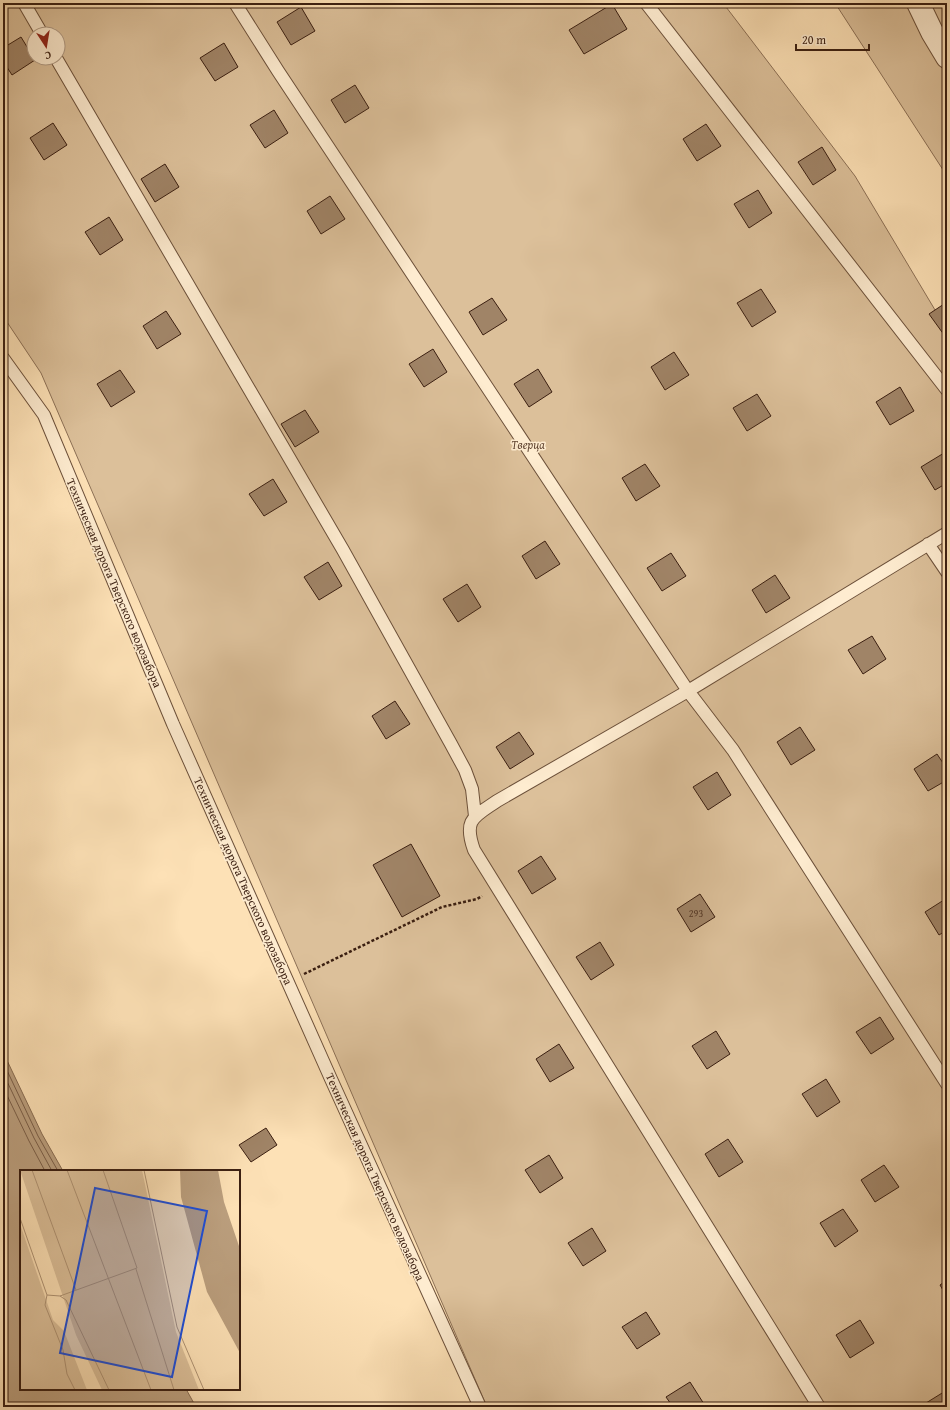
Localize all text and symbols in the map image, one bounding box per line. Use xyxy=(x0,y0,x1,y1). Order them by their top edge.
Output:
north arrow xyxy=(26,26,66,66)
scale bar xyxy=(796,26,869,52)
text: 20 m xyxy=(802,31,826,48)
text: С xyxy=(43,47,53,64)
park label: Тверца xyxy=(511,436,545,453)
street label: Техническая дорога Тверского водозабора xyxy=(63,476,166,690)
street label: Техническая дорога Тверского водозабора xyxy=(190,774,297,988)
house number: 293 xyxy=(689,906,703,921)
street label: Техническая дорога Тверского водозабора xyxy=(322,1070,429,1284)
inset map xyxy=(20,1170,240,1390)

